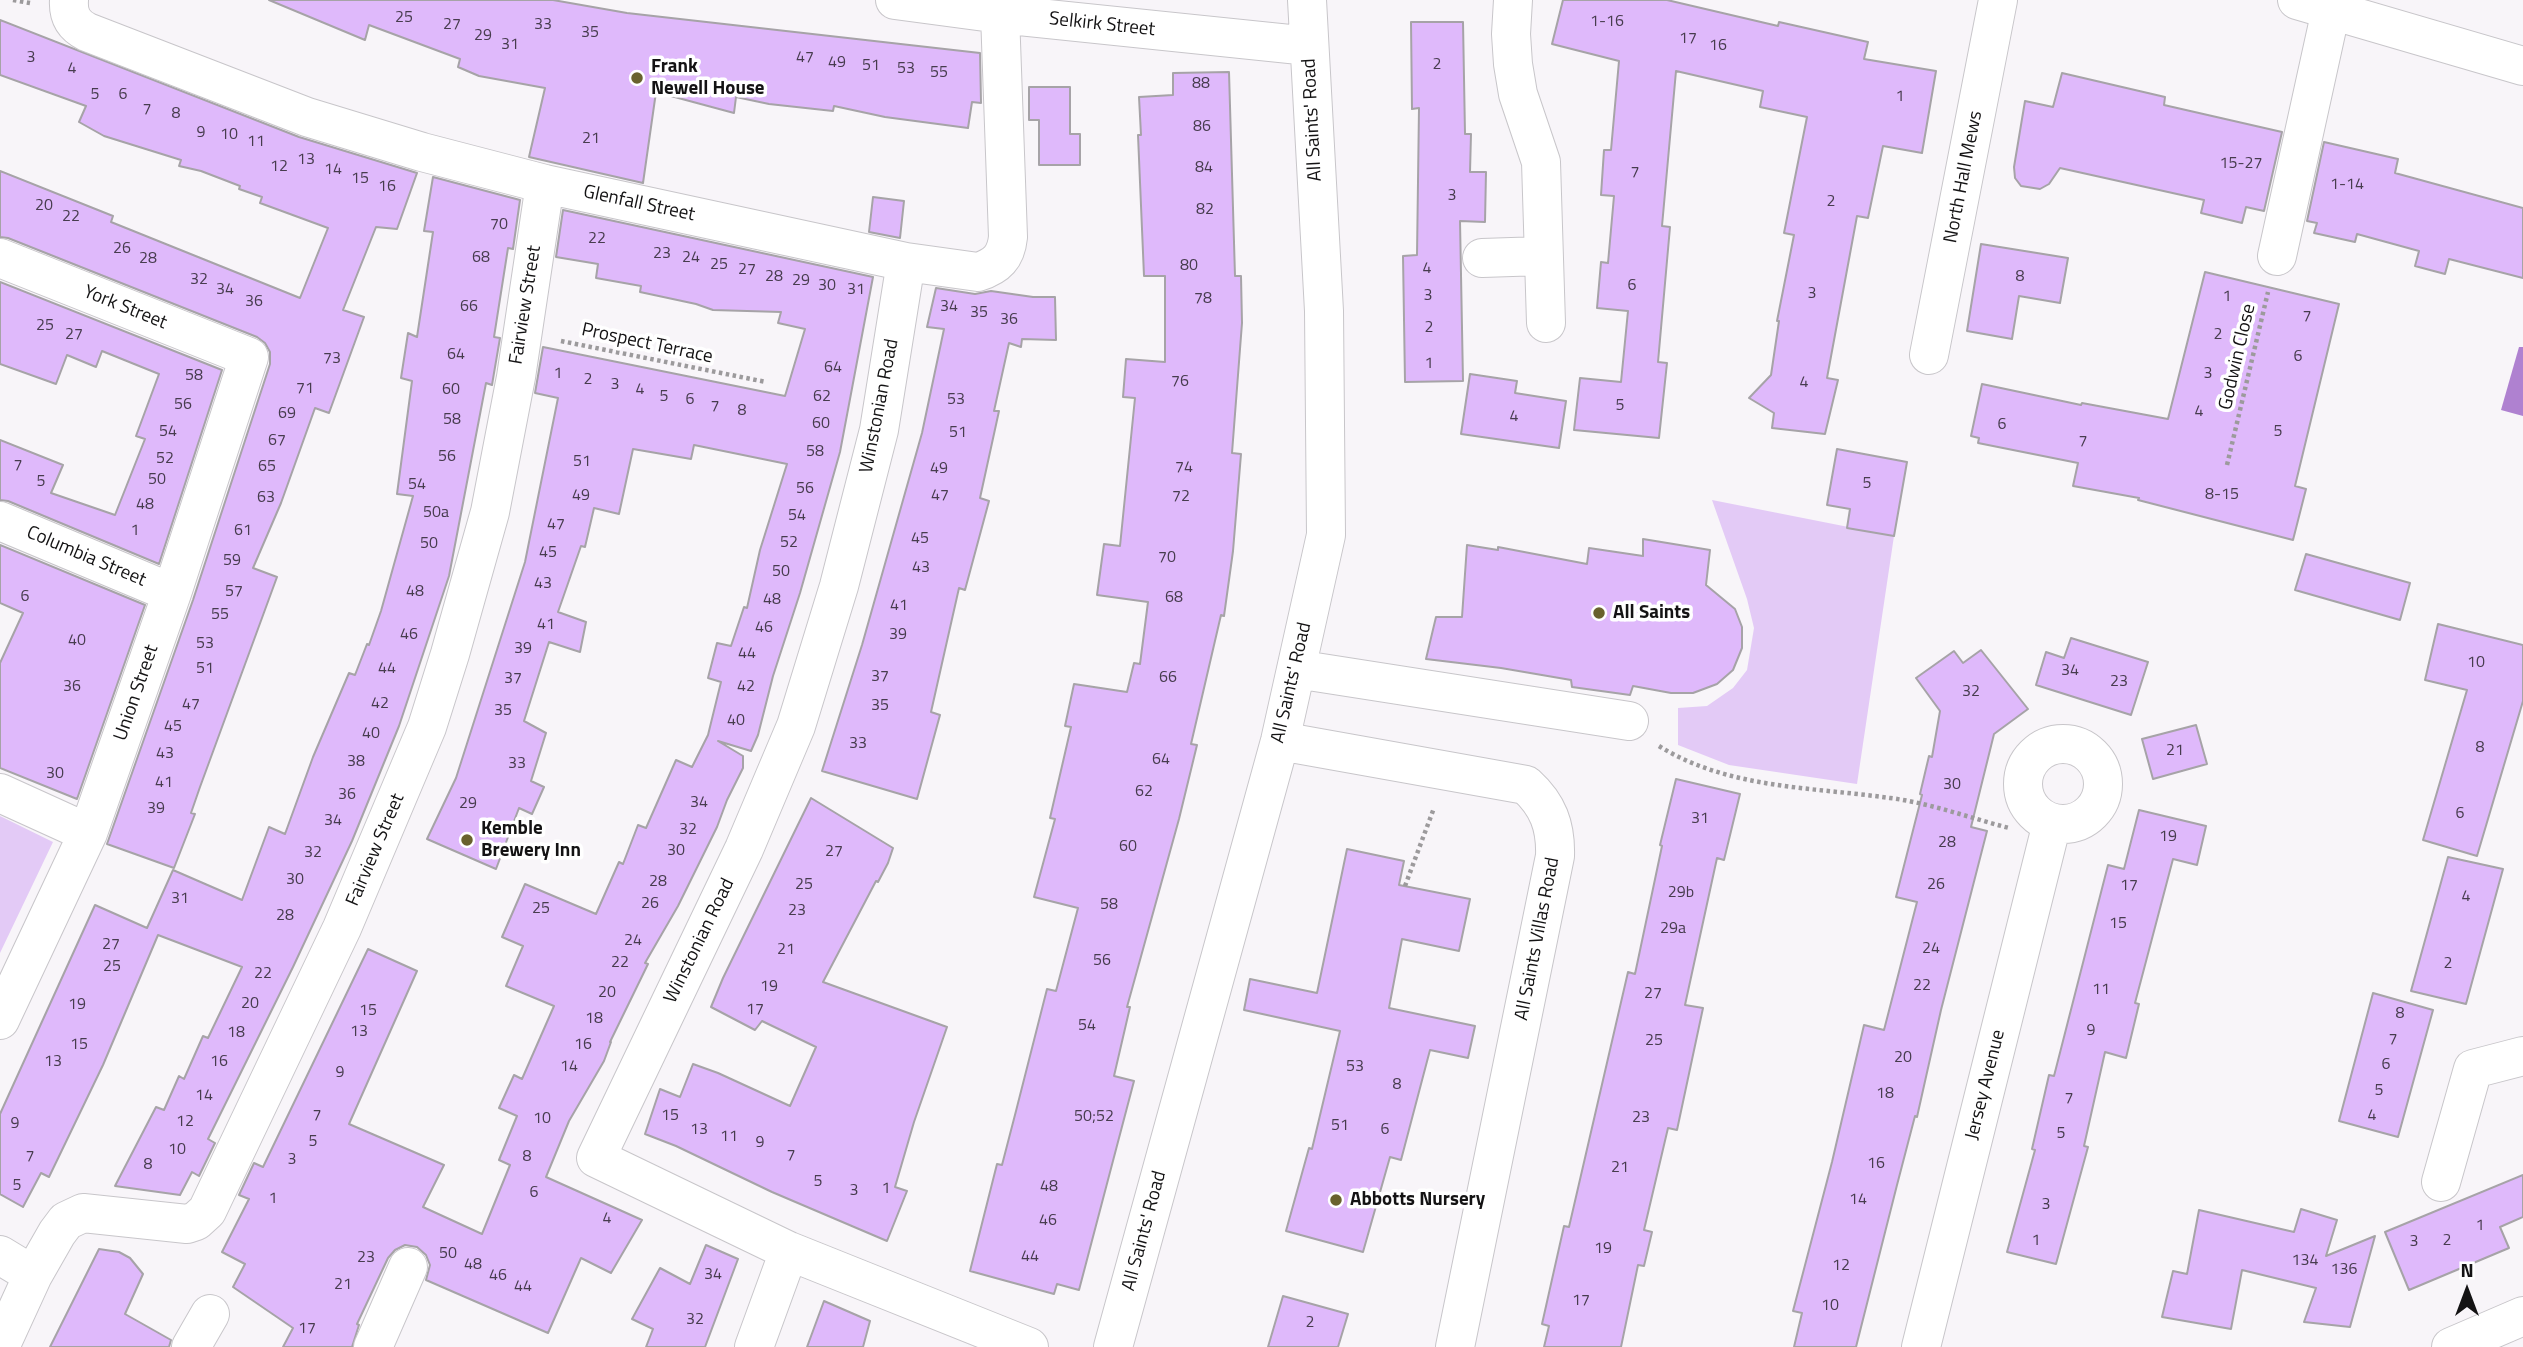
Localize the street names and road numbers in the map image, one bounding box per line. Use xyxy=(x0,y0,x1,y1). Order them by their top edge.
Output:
street label: Selkirk Street xyxy=(1048,8,1156,42)
street label: All Saints' Road xyxy=(1298,58,1328,182)
street label: North Hall Mews xyxy=(1940,109,1988,245)
street label: Glenfall Street xyxy=(581,181,697,227)
street label: Fairview Street xyxy=(505,244,547,366)
street label: York Street xyxy=(80,281,170,335)
street label: Godwin Close xyxy=(2215,302,2261,412)
street label: Prospect Terrace xyxy=(579,319,715,369)
street label: Winstonian Road xyxy=(856,337,904,475)
street label: Columbia Street xyxy=(23,522,149,592)
street label: All Saints' Road xyxy=(1267,620,1317,746)
street label: Union Street xyxy=(110,642,164,744)
street label: Fairview Street xyxy=(342,790,410,910)
street label: All Saints Villas Road xyxy=(1511,855,1565,1023)
street label: Winstonian Road xyxy=(660,875,740,1007)
street label: Jersey Avenue xyxy=(1961,1028,2011,1142)
street label: All Saints' Road xyxy=(1118,1169,1172,1293)

